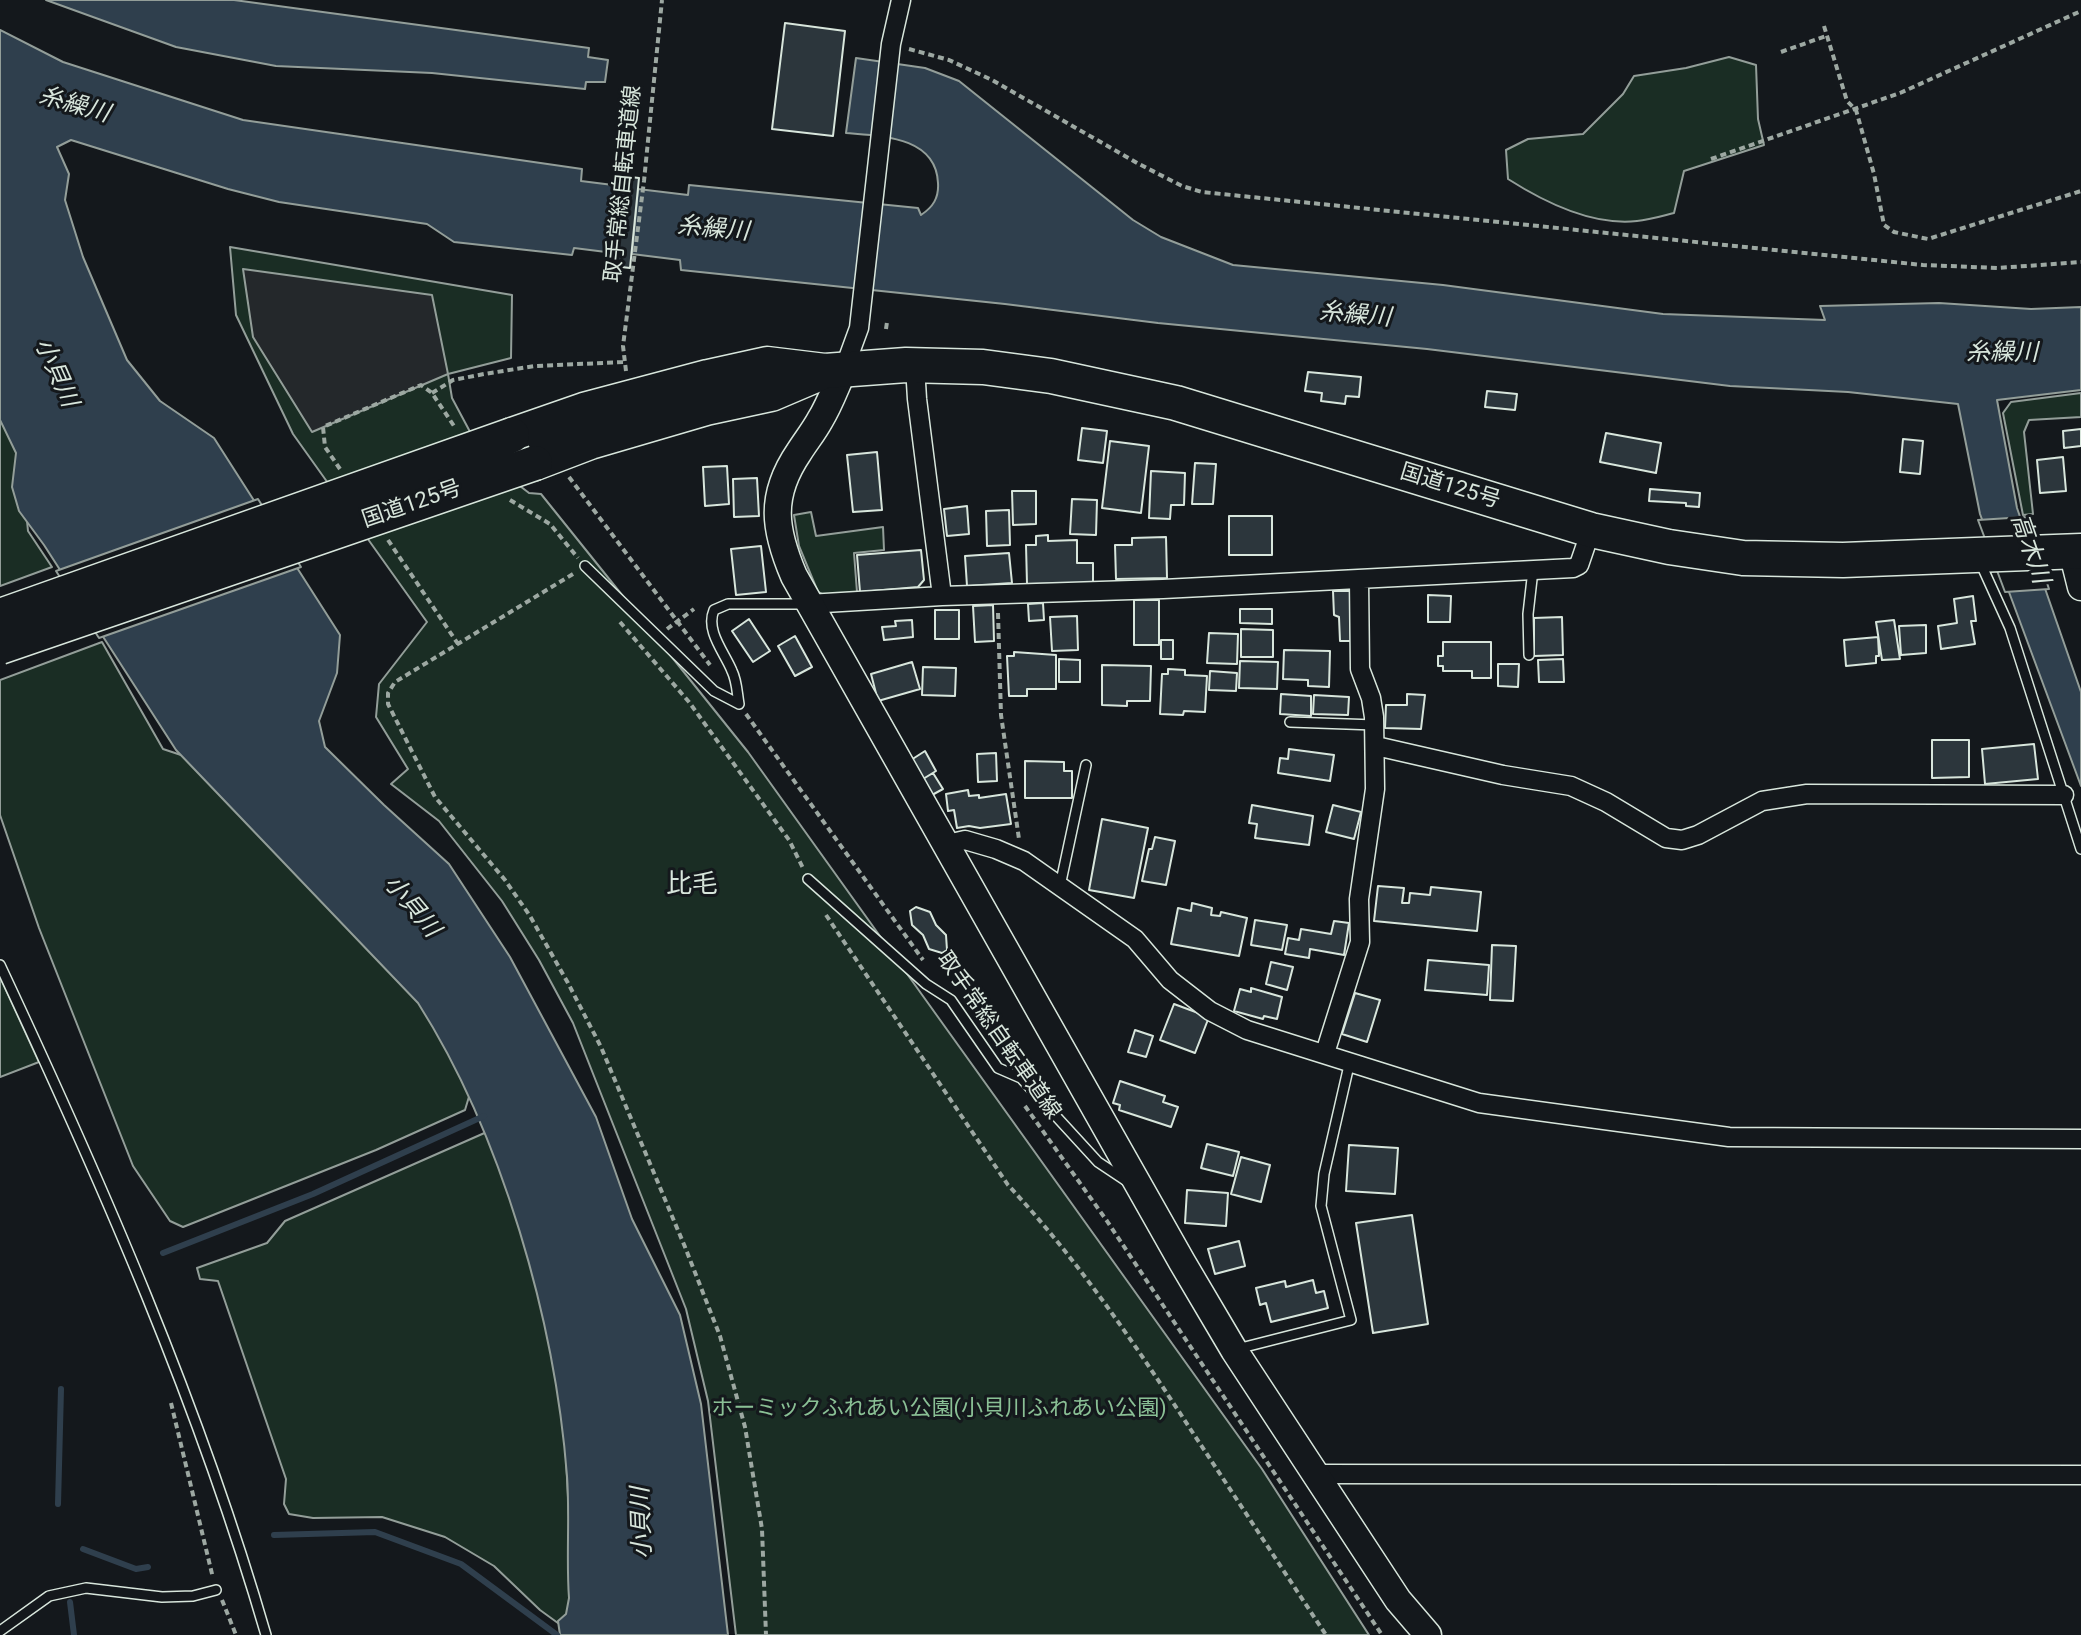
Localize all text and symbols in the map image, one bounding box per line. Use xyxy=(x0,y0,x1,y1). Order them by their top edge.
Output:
water label: 糸繰川 xyxy=(35,82,113,130)
street label: 取手常総自転車道線 xyxy=(601,84,647,284)
water label: 糸繰川 xyxy=(676,213,750,247)
water label: 糸繰川 xyxy=(1318,299,1392,333)
water label: 小貝川 xyxy=(27,334,83,412)
water label: 糸繰川 xyxy=(1966,340,2038,368)
street label: 国道125号 xyxy=(1397,459,1503,515)
street label: 国道125号 xyxy=(359,476,465,534)
water label: 高木川 xyxy=(2004,510,2054,588)
district label: 比毛 xyxy=(666,869,718,901)
water label: 小貝川 xyxy=(377,870,445,944)
street label: 取手常総自転車道線 xyxy=(930,947,1066,1125)
park label: ホーミックふれあい公園(小貝川ふれあい公園) xyxy=(711,1396,1167,1422)
water label: 小貝川 xyxy=(627,1487,659,1559)

